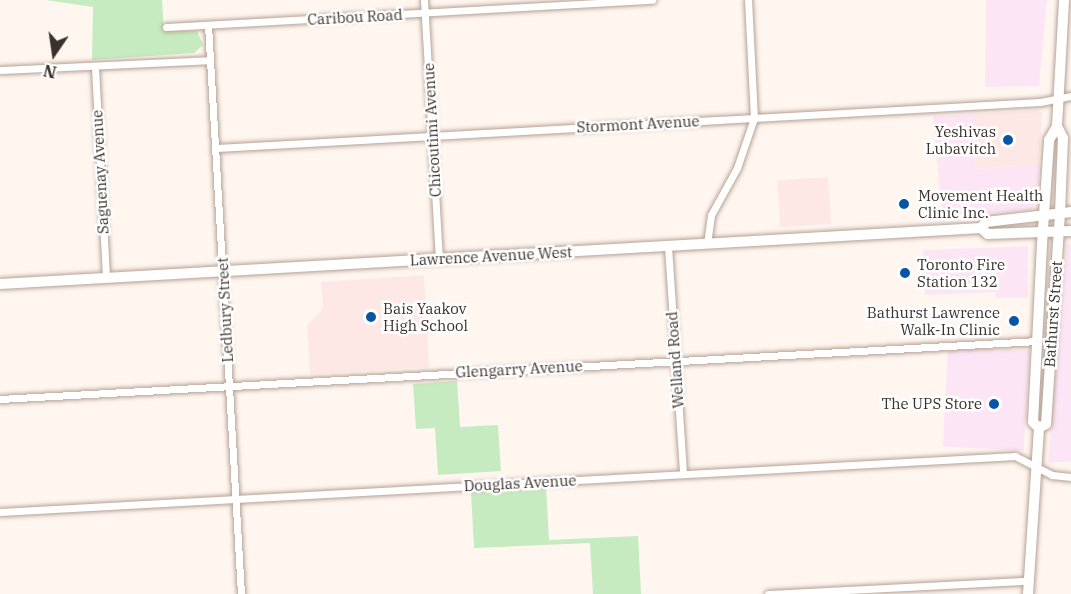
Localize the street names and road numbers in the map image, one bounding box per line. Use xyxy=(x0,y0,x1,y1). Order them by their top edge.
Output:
street label: Caribou Road xyxy=(307,6,403,28)
street label: Chicoutimi Avenue xyxy=(419,62,445,198)
street label: Saguenay Avenue xyxy=(88,109,112,235)
street label: Stormont Avenue xyxy=(576,112,700,136)
street label: Lawrence Avenue West xyxy=(409,243,573,269)
street label: Ledbury Street xyxy=(213,257,237,363)
street label: Bathurst Street xyxy=(1040,260,1066,368)
street label: Welland Road xyxy=(663,311,687,409)
street label: Glengarry Avenue xyxy=(455,357,583,381)
street label: Douglas Avenue xyxy=(463,471,577,495)

